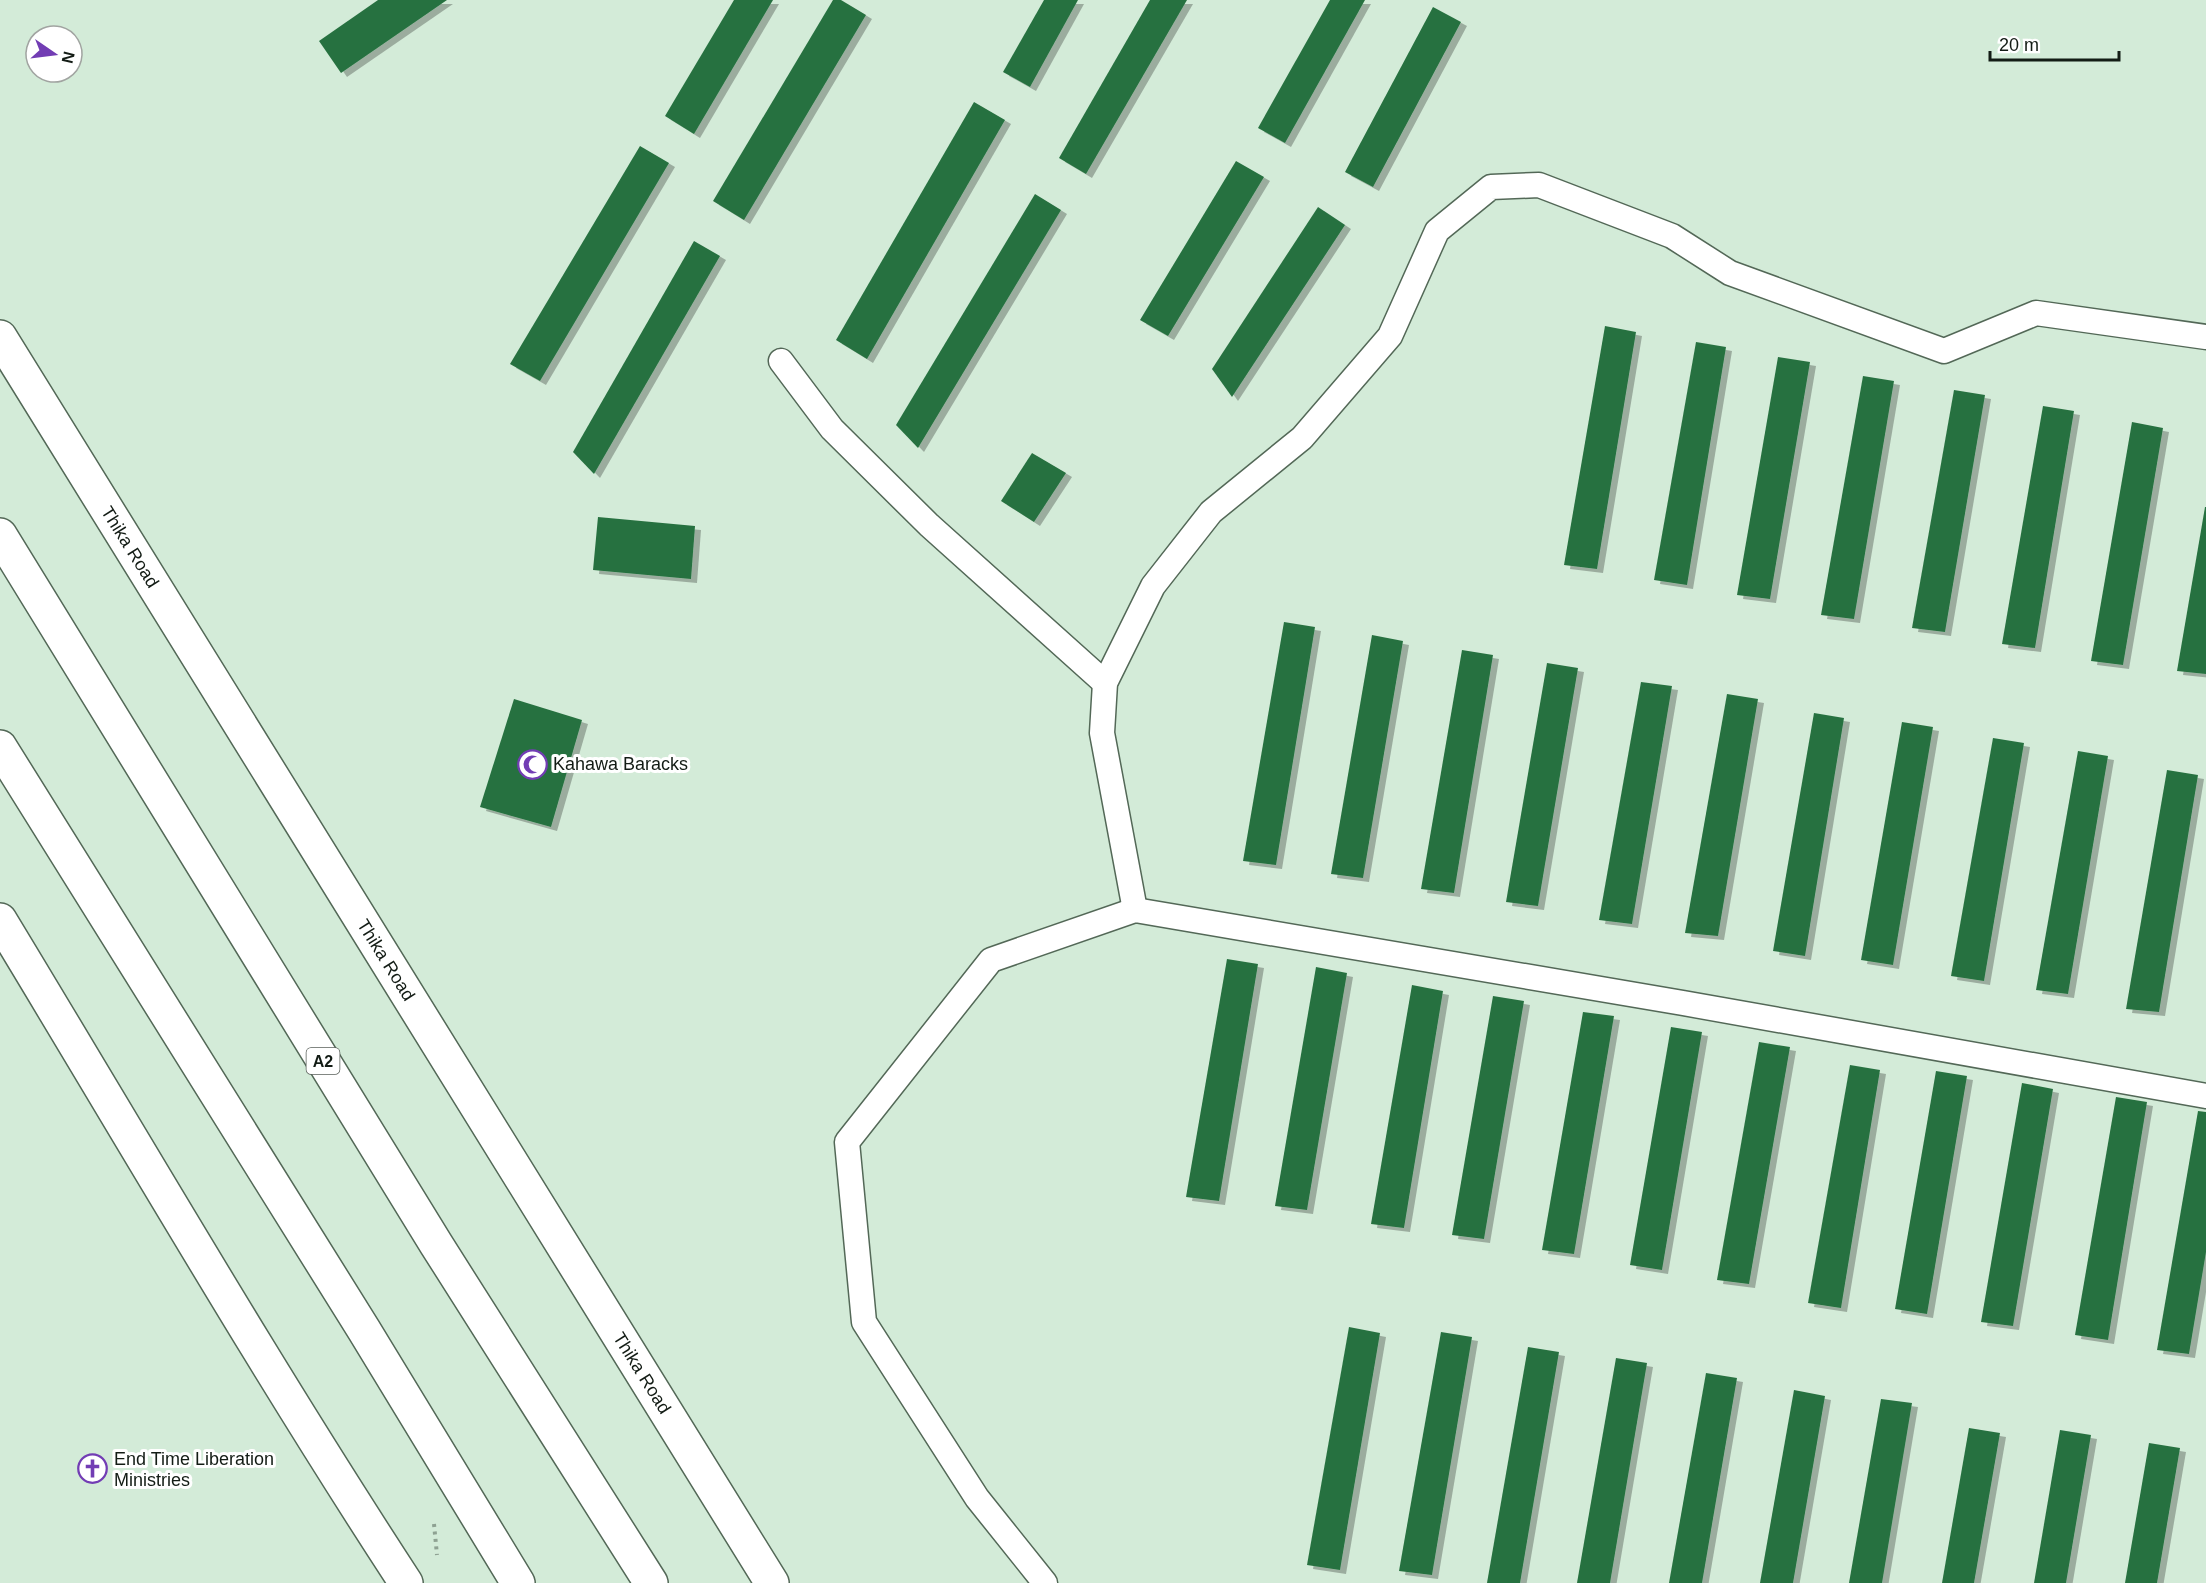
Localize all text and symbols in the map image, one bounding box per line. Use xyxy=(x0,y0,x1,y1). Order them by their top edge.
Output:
north arrow xyxy=(24,24,84,84)
scale bar xyxy=(1990,24,2119,62)
text: 20 m xyxy=(1999,35,2039,55)
text: N xyxy=(58,50,78,65)
street label: Thika Road xyxy=(97,503,163,591)
mosque icon: Kahawa Baracks xyxy=(516,748,548,780)
place label: Kahawa Baracks xyxy=(553,754,688,774)
street label: Thika Road xyxy=(353,916,419,1004)
road number: A2 xyxy=(306,1048,340,1074)
street label: Thika Road xyxy=(609,1329,675,1417)
place label: End Time Liberation Ministries xyxy=(114,1449,274,1490)
church icon: End Time Liberation Ministries xyxy=(77,1453,109,1485)

